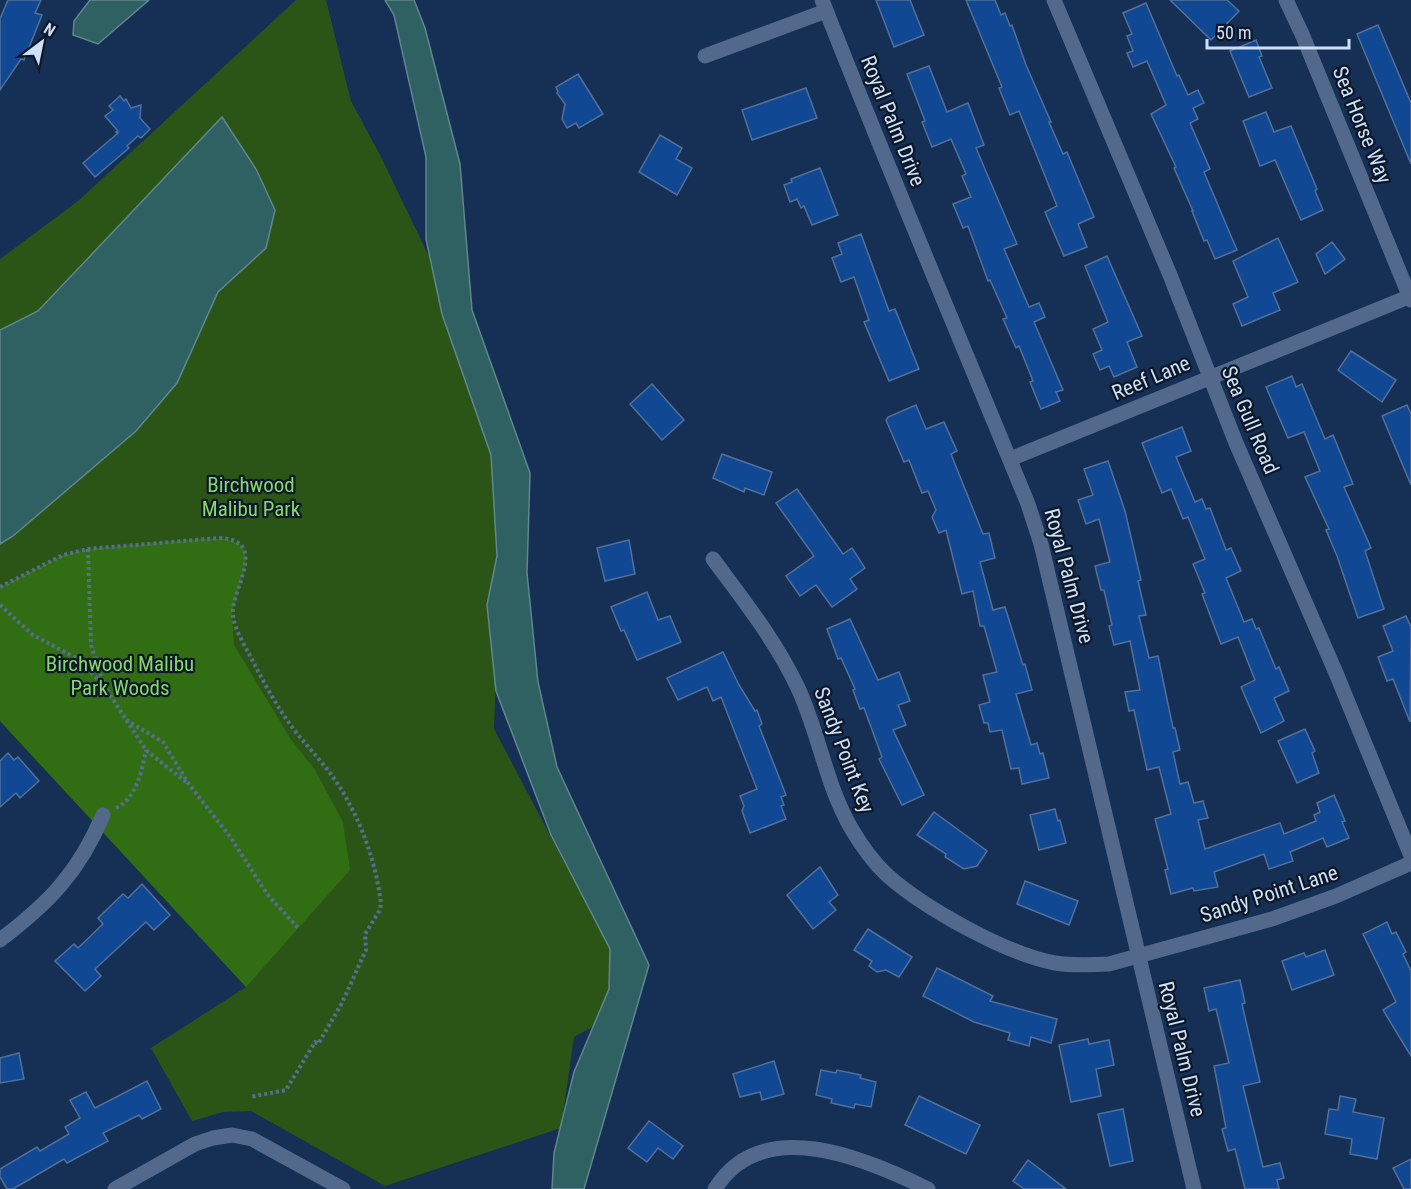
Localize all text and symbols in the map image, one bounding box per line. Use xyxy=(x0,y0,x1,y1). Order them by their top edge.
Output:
north arrow xyxy=(12,12,72,72)
scale bar xyxy=(1207,12,1350,50)
text: N xyxy=(40,19,59,40)
text: 50 m xyxy=(1216,22,1251,43)
street label: Royal Palm Drive xyxy=(856,52,930,190)
street label: Sea Horse Way xyxy=(1328,63,1396,187)
street label: Reef Lane xyxy=(1108,351,1194,405)
street label: Sea Gull Road xyxy=(1217,362,1283,478)
park label: Birchwood Malibu Park xyxy=(202,473,301,521)
street label: Royal Palm Drive xyxy=(1039,506,1099,646)
park label: Birchwood Malibu Park Woods xyxy=(46,652,194,700)
street label: Sandy Point Key xyxy=(809,684,879,817)
street label: Sandy Point Lane xyxy=(1197,860,1341,928)
street label: Royal Palm Drive xyxy=(1154,979,1210,1119)

